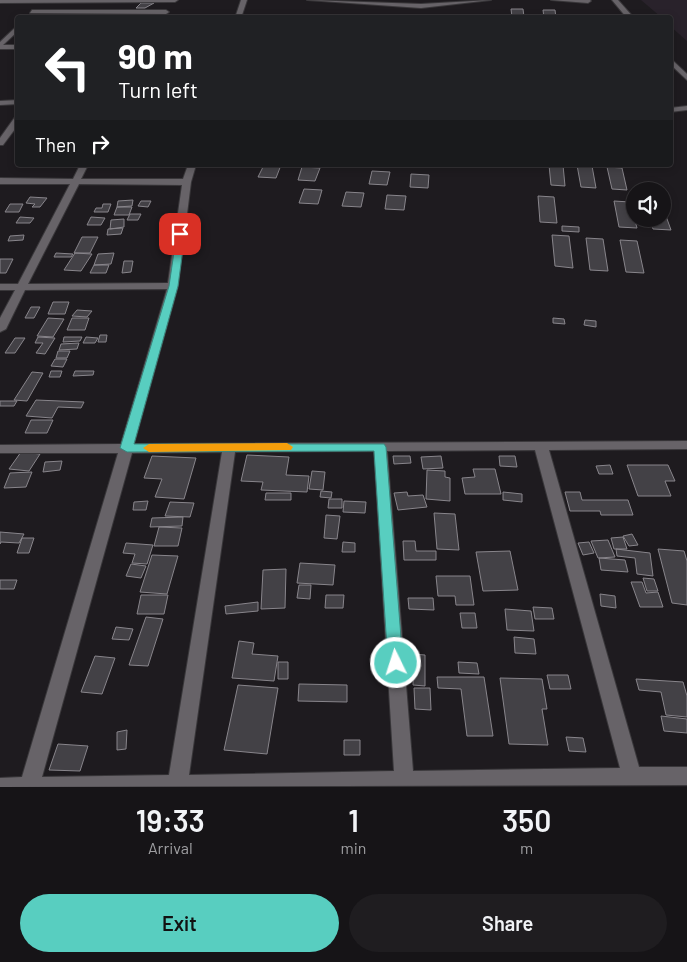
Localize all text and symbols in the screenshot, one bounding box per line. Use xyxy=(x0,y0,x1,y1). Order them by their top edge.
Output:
text: 90 m xyxy=(118,34,193,76)
icon: left xyxy=(35,35,100,100)
text: Turn left xyxy=(118,76,198,102)
icon: right xyxy=(86,130,114,158)
text: Then xyxy=(35,133,76,156)
map controls xyxy=(626,182,671,227)
button: sound xyxy=(626,182,671,227)
pin xyxy=(159,213,201,255)
icon: arrive xyxy=(166,220,194,248)
position arrow xyxy=(369,636,421,688)
text: 19:33 xyxy=(136,802,205,838)
text: 1 xyxy=(348,802,359,838)
text: 350 xyxy=(502,802,551,838)
text: Arrival xyxy=(148,838,193,857)
text: min xyxy=(341,838,366,857)
text: m xyxy=(520,838,533,857)
button: Exit xyxy=(20,894,339,952)
button: Share xyxy=(349,894,667,952)

